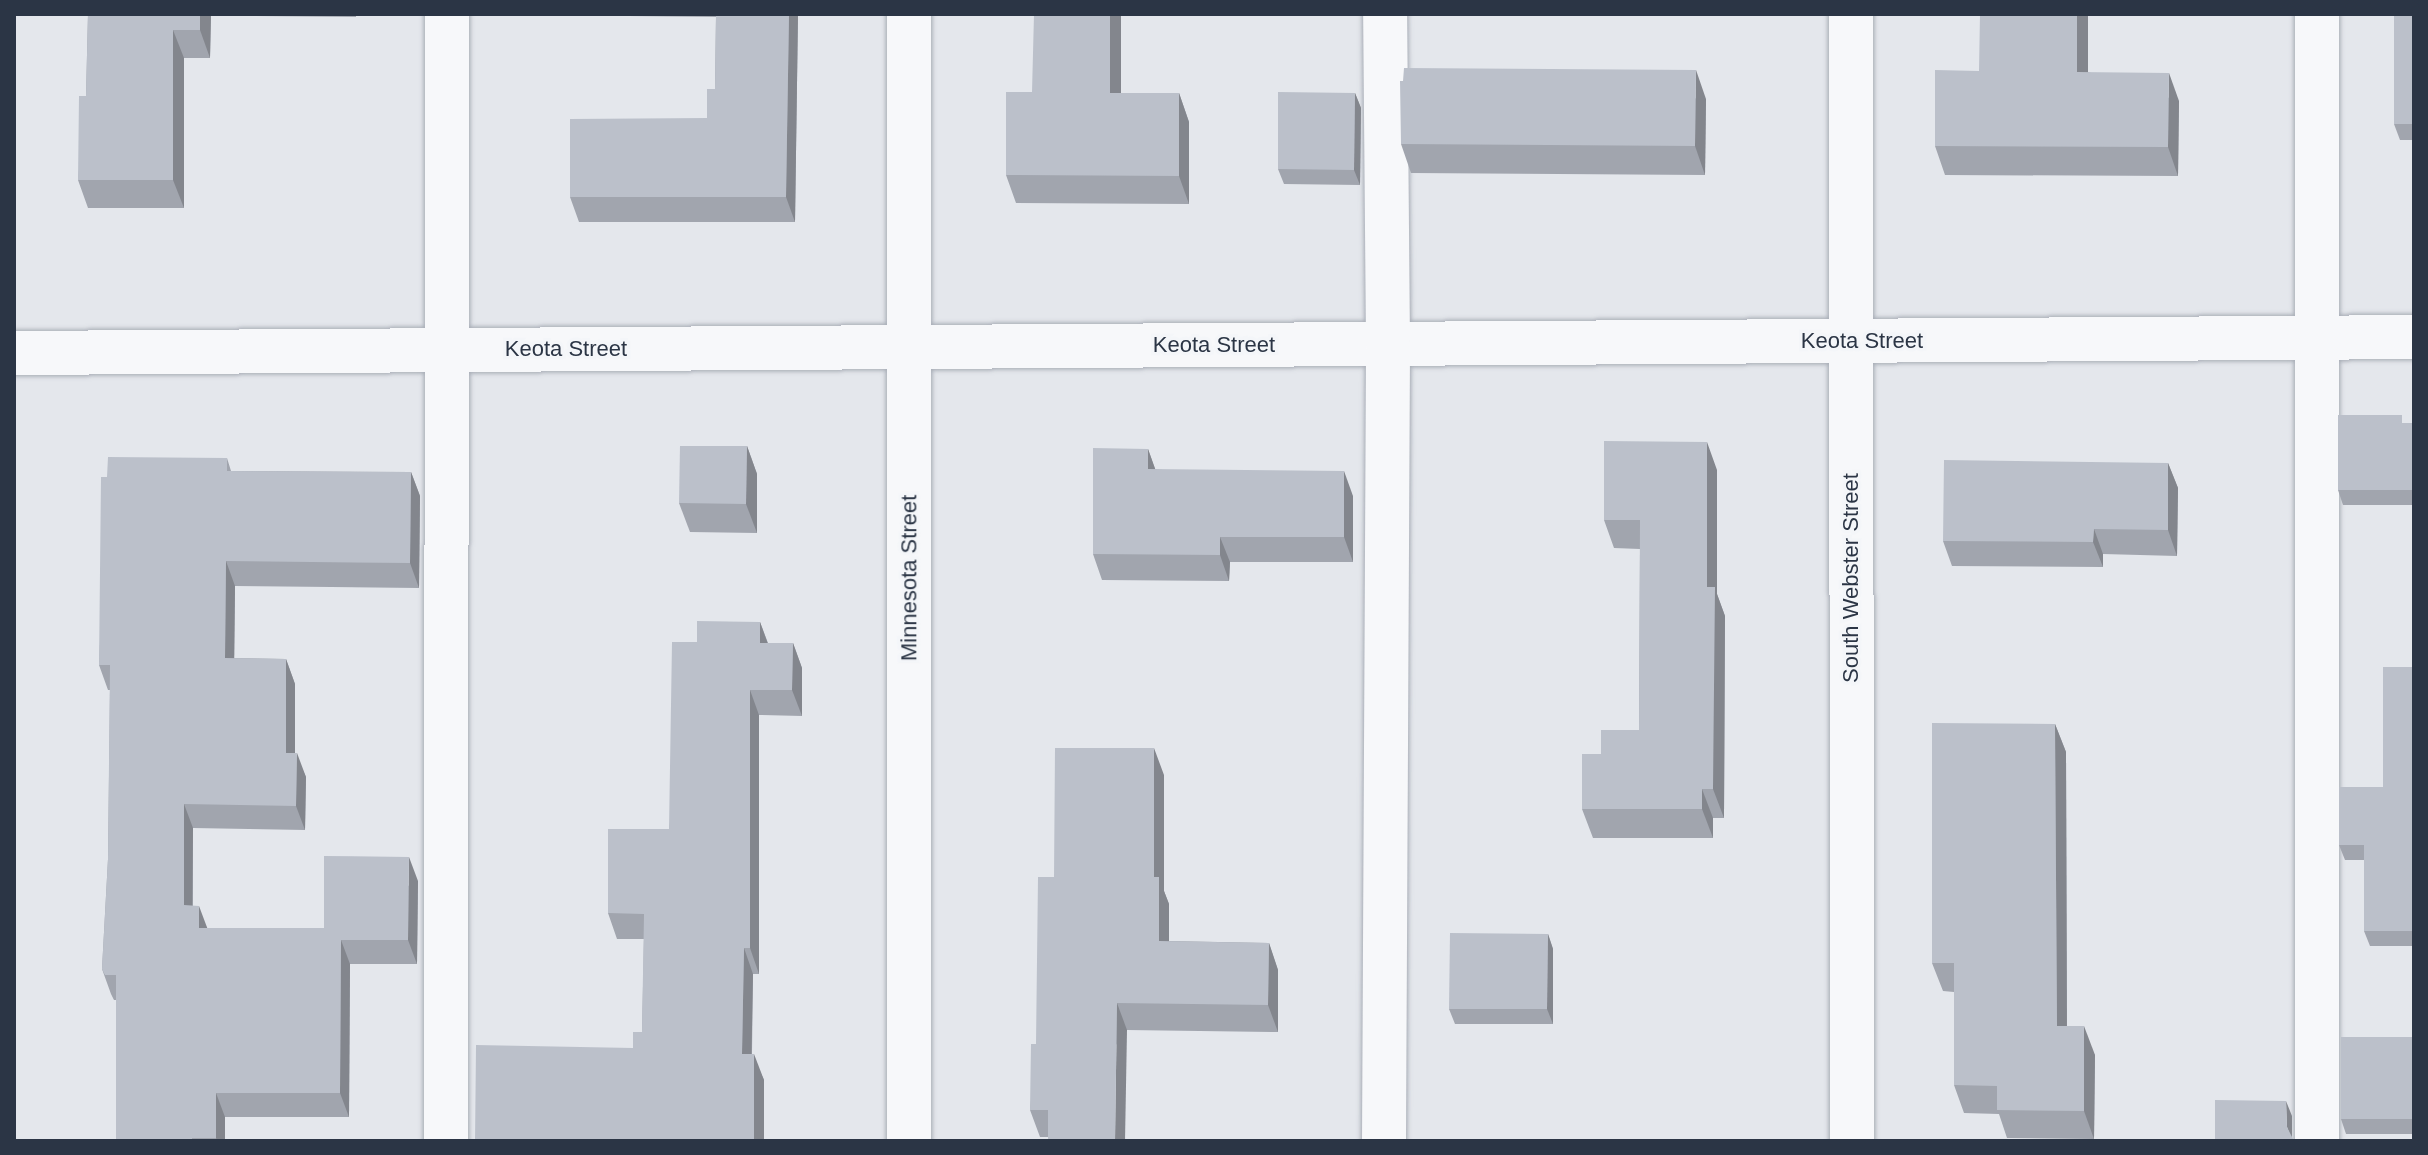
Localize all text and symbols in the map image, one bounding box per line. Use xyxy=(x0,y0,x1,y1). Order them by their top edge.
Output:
street label: Keota Street xyxy=(1801,328,1923,354)
street label: Keota Street xyxy=(1153,332,1275,358)
street label: Keota Street xyxy=(505,336,627,362)
street label: South Webster Street xyxy=(1838,473,1864,683)
street label: Minnesota Street xyxy=(896,495,922,661)

